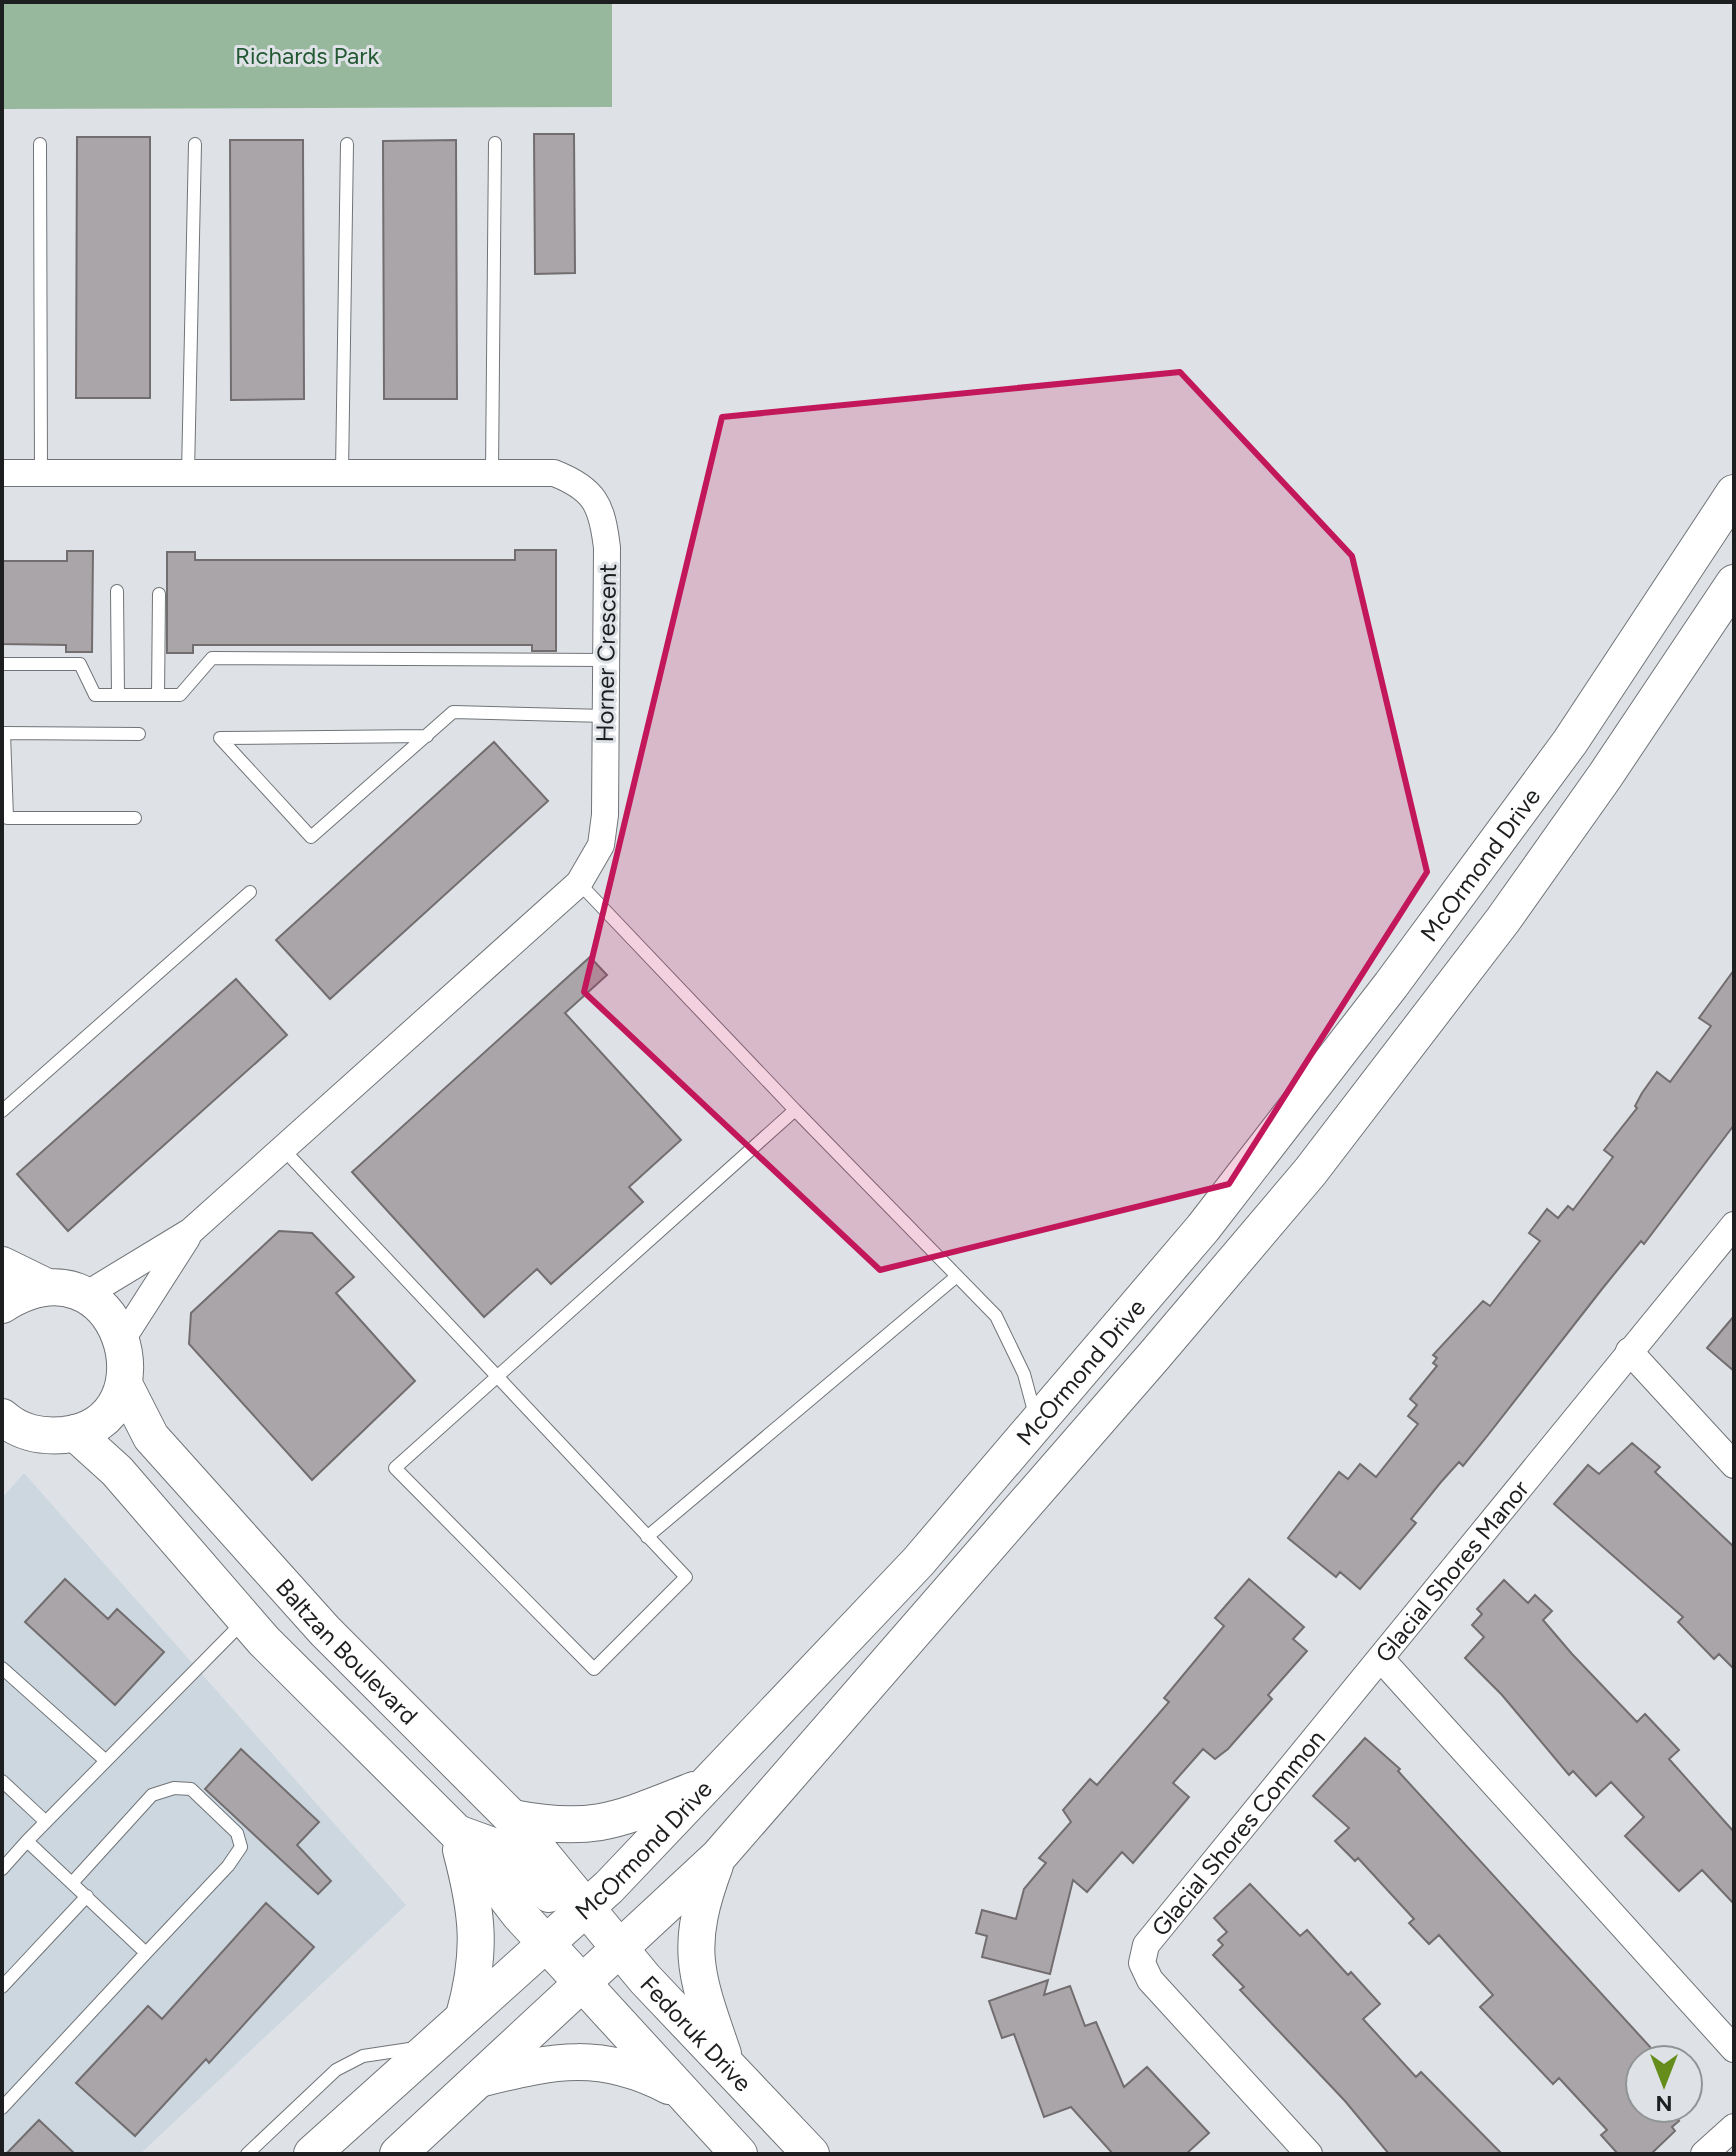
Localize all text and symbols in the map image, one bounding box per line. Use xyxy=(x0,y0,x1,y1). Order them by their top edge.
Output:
park label: Richards Park xyxy=(235,41,379,70)
street label: Horner Crescent xyxy=(590,563,622,743)
street label: McOrmond Drive xyxy=(1414,782,1546,947)
street label: McOrmond Drive xyxy=(1010,1293,1151,1451)
street label: Glacial Shores Manor xyxy=(1369,1474,1534,1668)
street label: Baltzan Boulevard xyxy=(270,1572,424,1730)
street label: Glacial Shores Common xyxy=(1145,1724,1330,1942)
street label: McOrmond Drive xyxy=(569,1774,718,1925)
street label: Fedoruk Drive xyxy=(635,1969,758,2097)
north arrow xyxy=(1624,2044,1704,2124)
text: N xyxy=(1655,2090,1673,2117)

